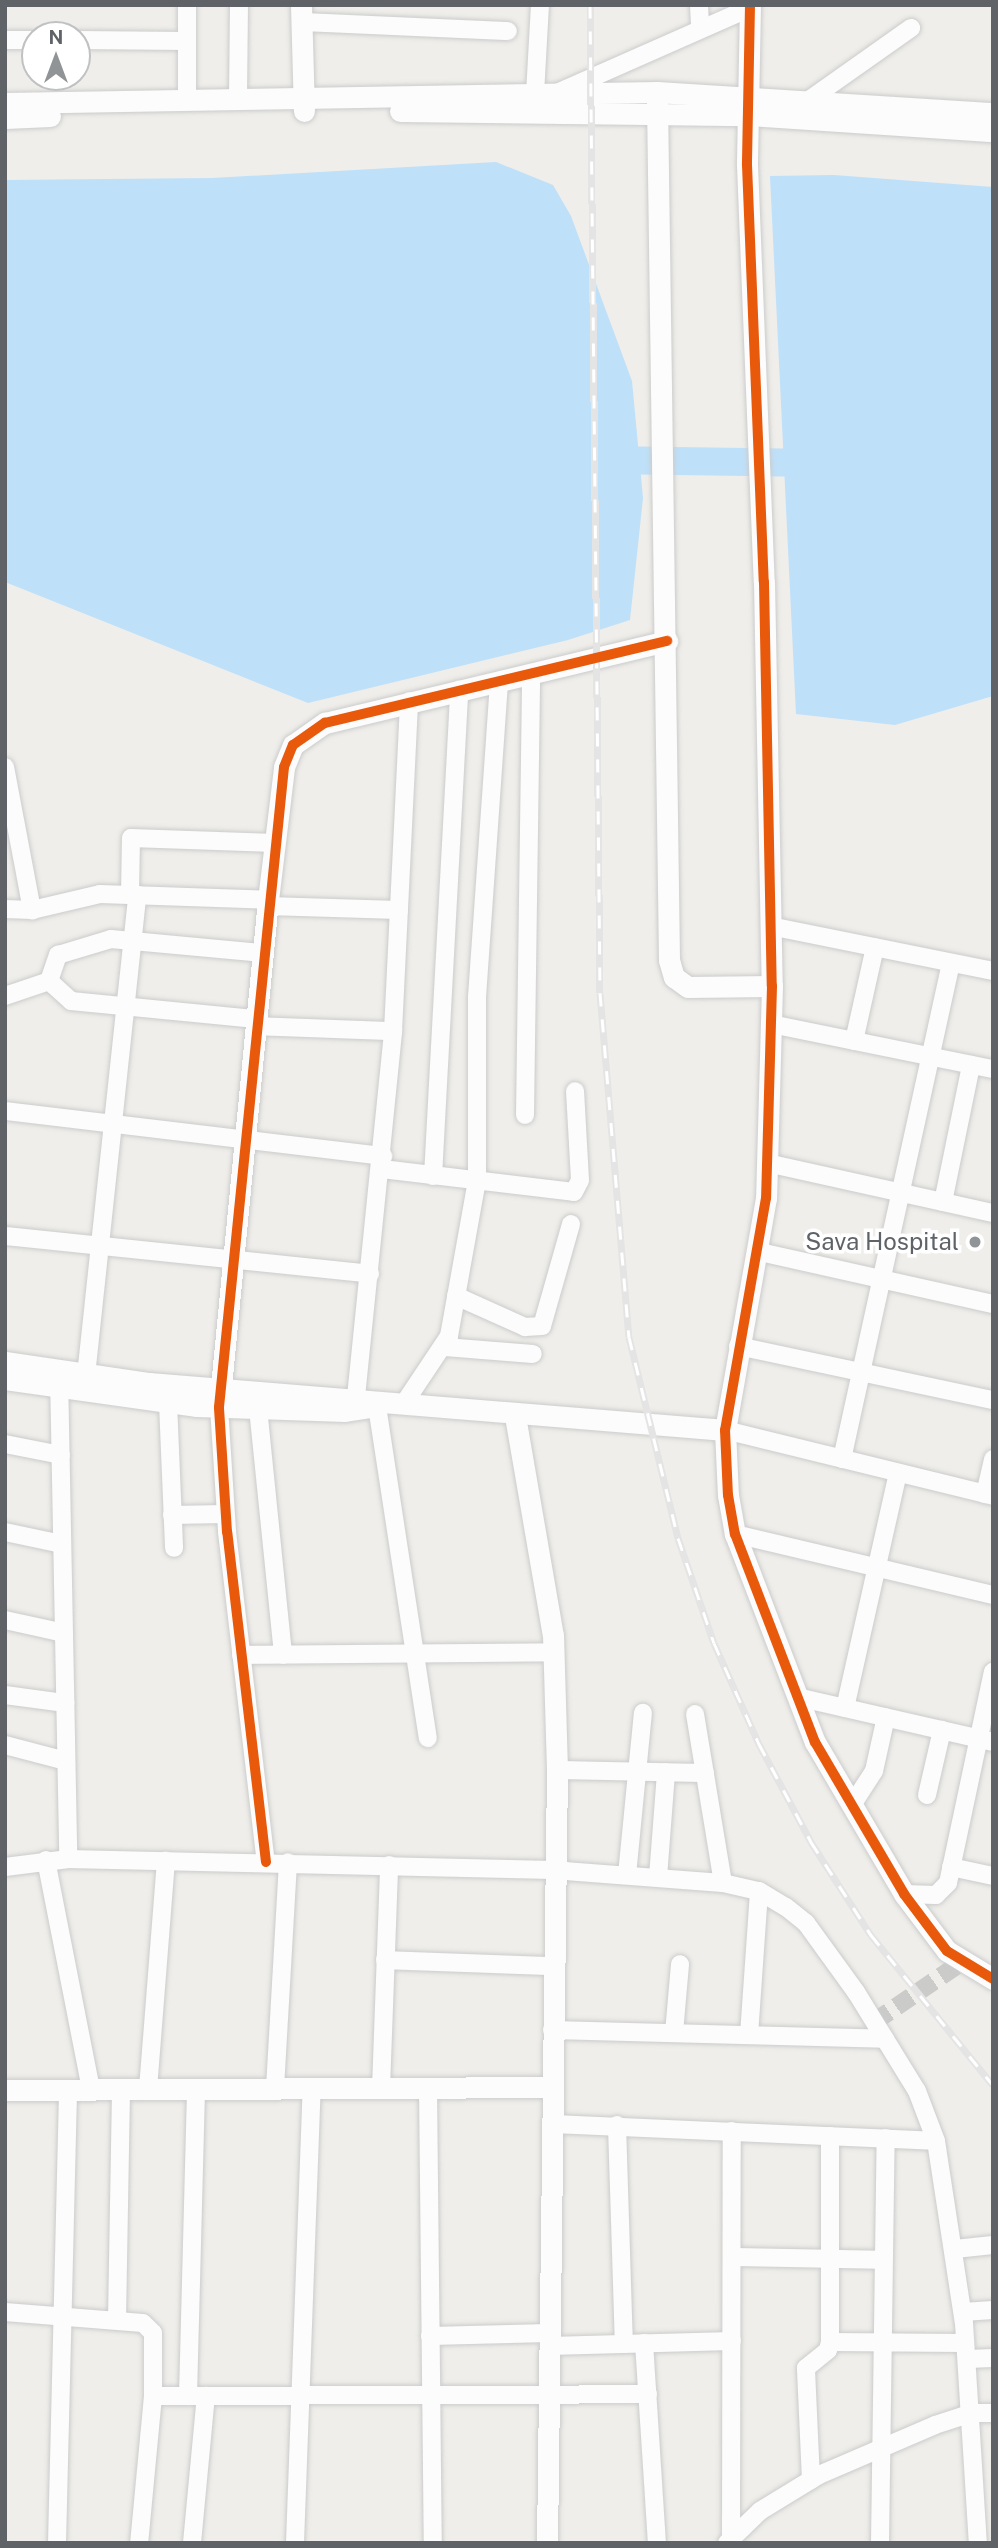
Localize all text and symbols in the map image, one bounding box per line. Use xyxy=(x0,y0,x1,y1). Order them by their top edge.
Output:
north arrow xyxy=(21,21,91,91)
text: N xyxy=(49,26,63,48)
place label: Sava Hospital xyxy=(805,1228,959,1256)
marker: Sava Hospital xyxy=(965,1232,985,1252)

